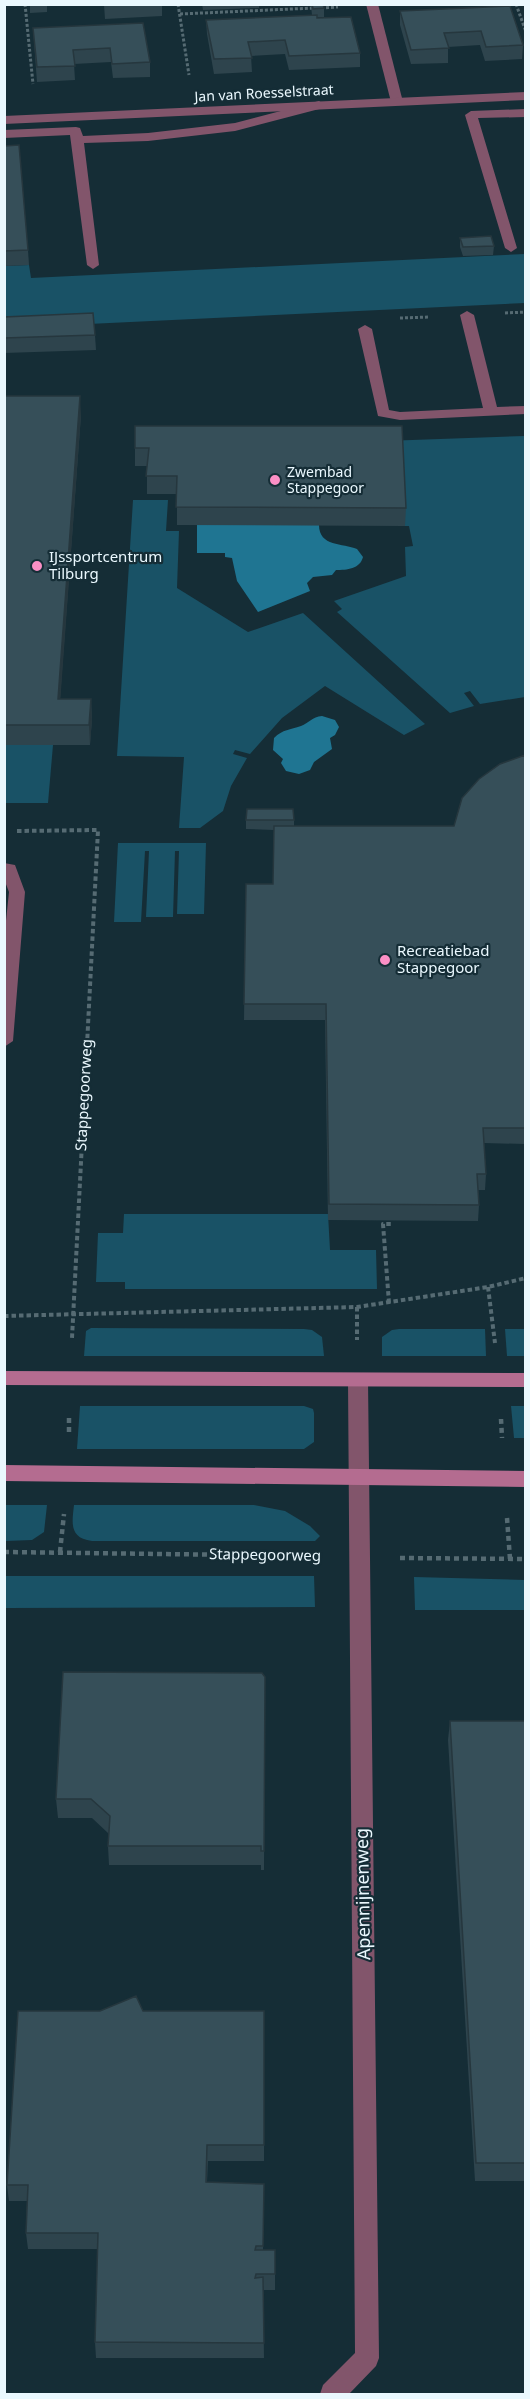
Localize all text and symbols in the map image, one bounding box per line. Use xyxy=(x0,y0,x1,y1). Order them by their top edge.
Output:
street label: Jan van Roesselstraat xyxy=(192,79,334,106)
place label: Zwembad Stappegoor xyxy=(287,462,364,497)
marker: Zwembad Stappegoor xyxy=(268,473,282,487)
place label: IJssportcentrum Tilburg xyxy=(49,546,162,583)
marker: IJssportcentrum Tilburg xyxy=(30,559,44,573)
place label: Recreatiebad Stappegoor xyxy=(397,940,489,977)
marker: Recreatiebad Stappegoor xyxy=(378,953,392,967)
street label: Stappegoorweg xyxy=(70,1038,96,1151)
street label: Stappegoorweg xyxy=(209,1543,321,1565)
street label: Apennijnenweg xyxy=(349,1828,375,1960)

